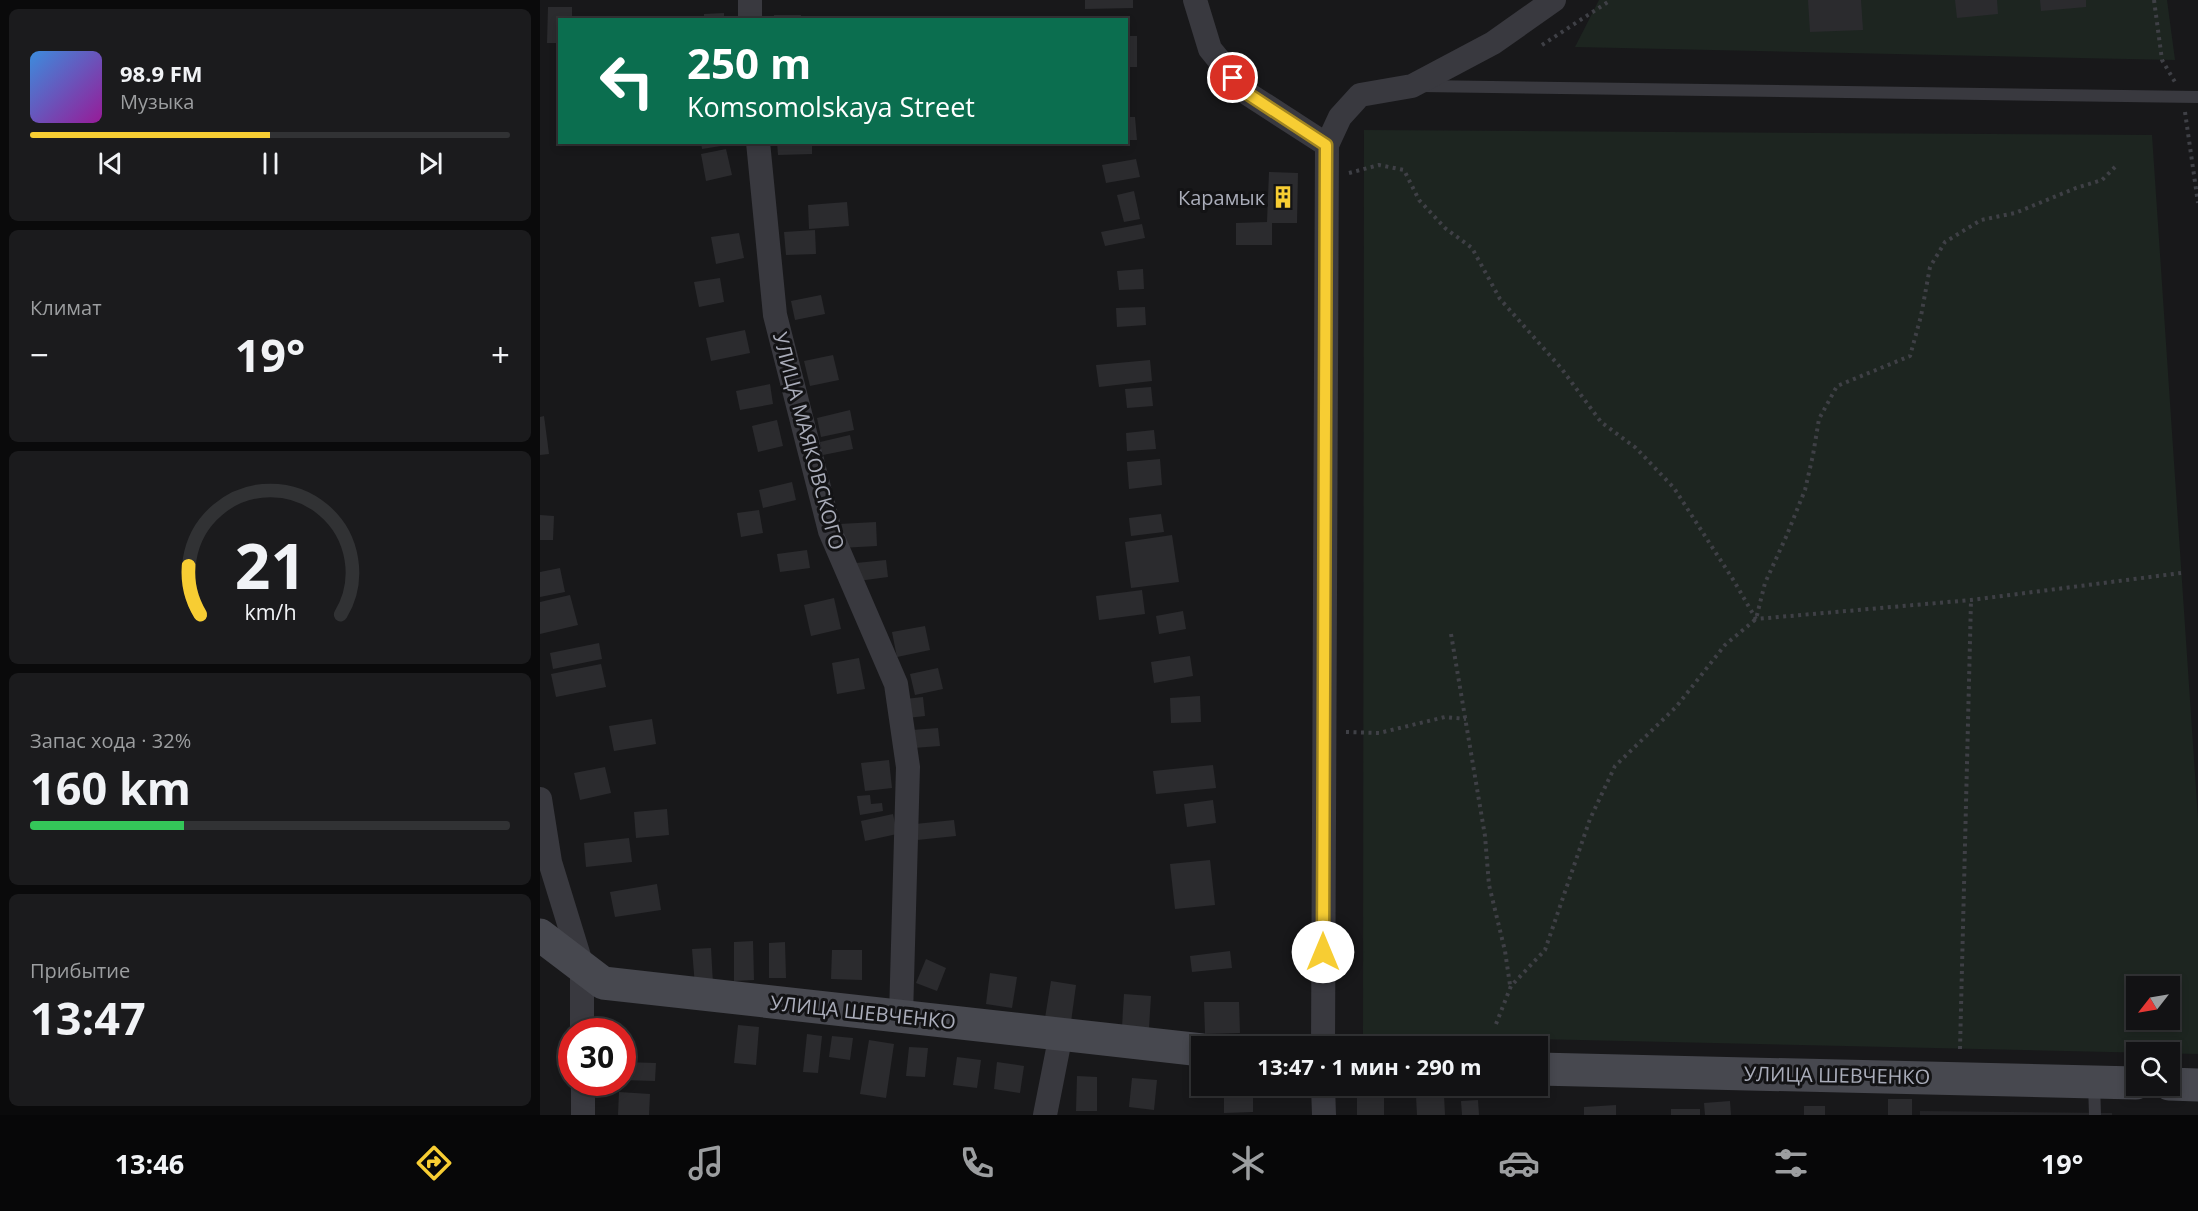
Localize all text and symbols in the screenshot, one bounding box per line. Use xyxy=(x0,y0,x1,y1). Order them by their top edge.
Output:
text: 250 m xyxy=(687,34,811,91)
icon: left xyxy=(588,42,666,120)
pin xyxy=(1207,52,1258,103)
text: 98.9 FM xyxy=(120,58,203,88)
icon: arrive xyxy=(1216,61,1249,94)
text: Музыка xyxy=(120,88,194,115)
text: Komsomolskaya Street xyxy=(687,88,975,125)
icon: previous xyxy=(94,147,127,180)
icon: pause xyxy=(254,147,287,180)
icon: next xyxy=(414,147,447,180)
place label: Карамык xyxy=(1178,184,1266,211)
building icon: Карамык xyxy=(1270,184,1296,210)
text: Климат xyxy=(30,294,102,321)
text: 19° xyxy=(235,324,305,385)
street label: УЛИЦА МАЯКОВСКОГО xyxy=(767,329,851,553)
text: − xyxy=(30,332,49,377)
text: + xyxy=(491,332,510,377)
text: 21 xyxy=(234,522,306,607)
text: km/h xyxy=(244,597,296,626)
text: Запас хода · 32% xyxy=(30,727,191,754)
text: 160 km xyxy=(30,757,191,818)
position arrow xyxy=(1291,920,1355,984)
text: Прибытие xyxy=(30,957,130,984)
north arrow xyxy=(2126,976,2180,1030)
map controls xyxy=(2126,976,2180,1096)
text: 13:47 xyxy=(30,987,146,1048)
street label: УЛИЦА ШЕВЧЕНКО xyxy=(769,989,957,1035)
speed limit sign: 30 xyxy=(558,1018,636,1096)
button: search xyxy=(2126,1042,2180,1096)
text: 13:47 · 1 мин · 290 m xyxy=(1257,1051,1482,1081)
street label: УЛИЦА ШЕВЧЕНКО xyxy=(1744,1060,1930,1090)
icon: directions xyxy=(413,1142,455,1184)
icon: music xyxy=(685,1142,727,1184)
icon: phone xyxy=(956,1142,998,1184)
icon: climate xyxy=(1227,1142,1269,1184)
icon: car xyxy=(1498,1142,1540,1184)
icon: filters xyxy=(1770,1142,1812,1184)
text: 13:46 xyxy=(115,1145,184,1182)
text: 19° xyxy=(2041,1145,2083,1182)

